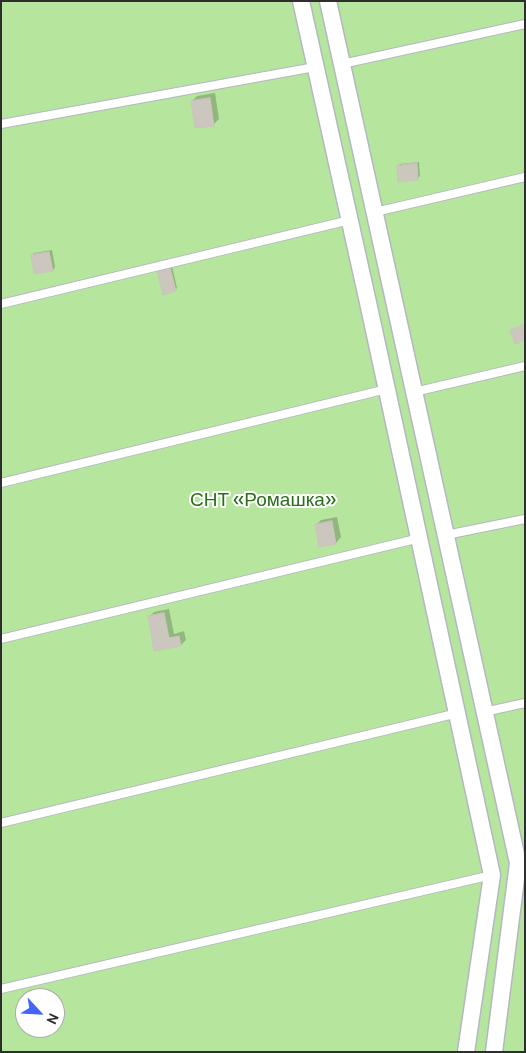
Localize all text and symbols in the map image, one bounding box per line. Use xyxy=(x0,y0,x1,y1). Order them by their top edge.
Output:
park label: СНТ «Ромашка» xyxy=(190,489,336,511)
north arrow xyxy=(15,988,65,1038)
text: N xyxy=(42,1011,63,1027)

